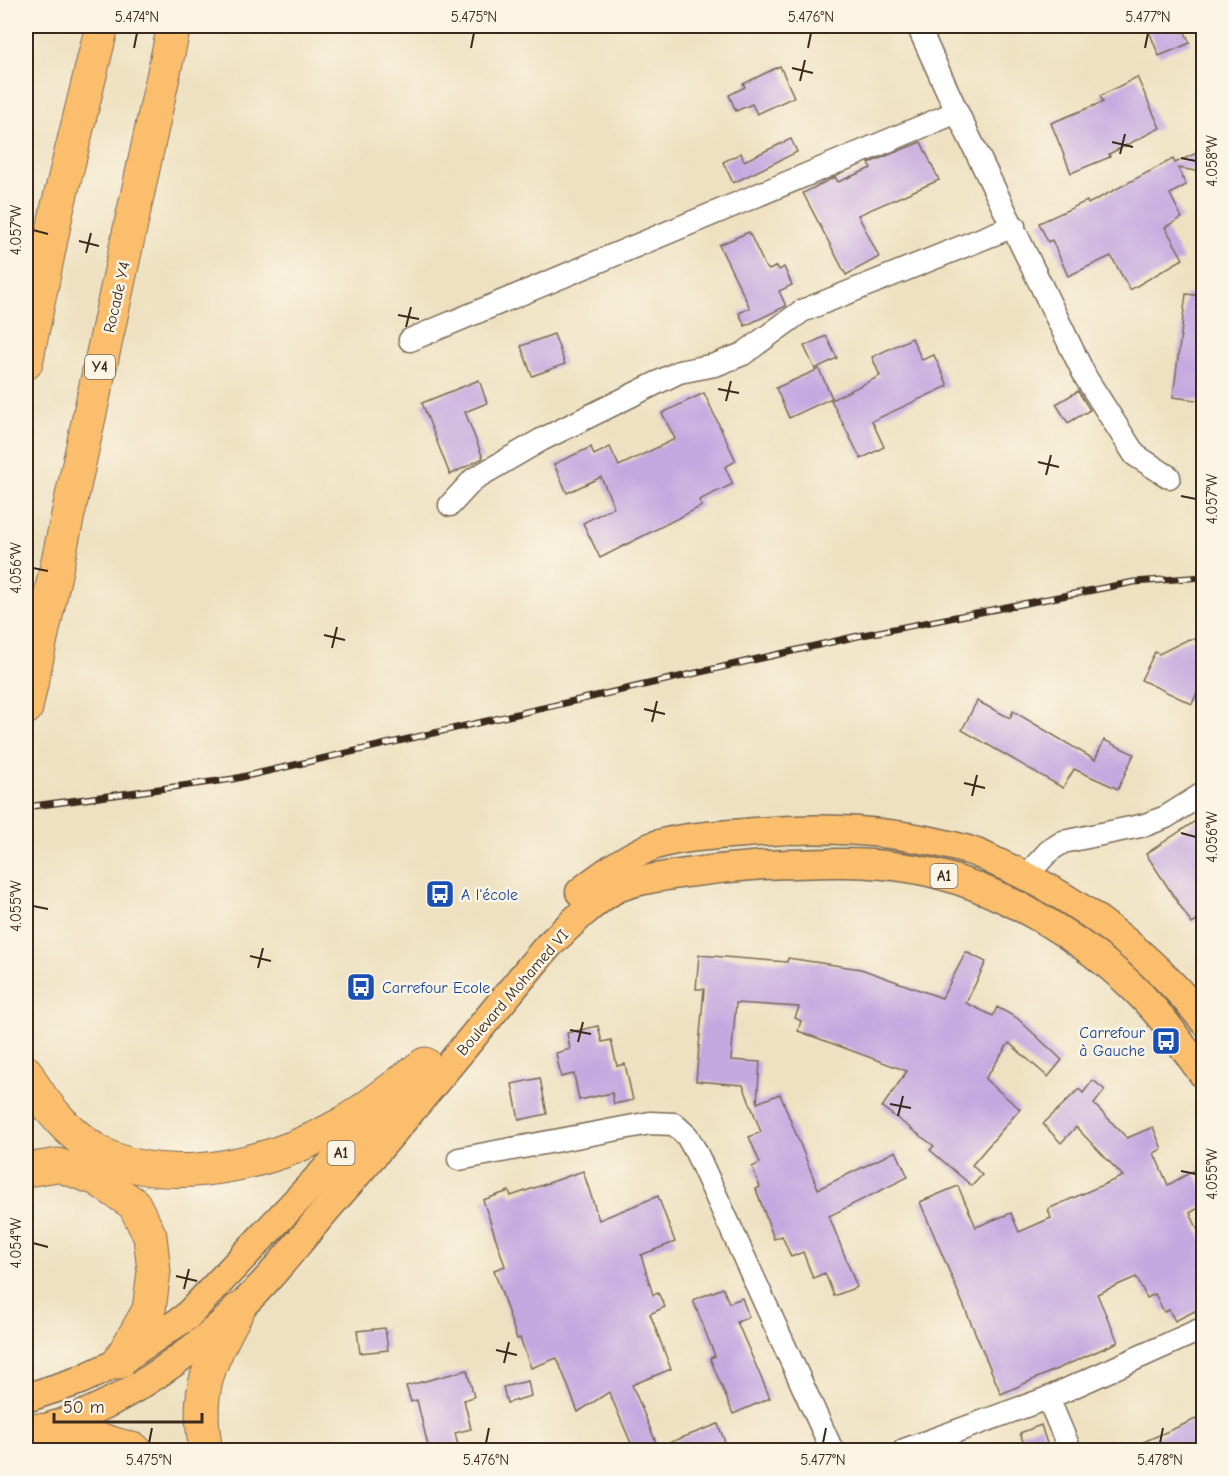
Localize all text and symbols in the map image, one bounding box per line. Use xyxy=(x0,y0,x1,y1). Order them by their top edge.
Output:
text: 5.474°N xyxy=(115,8,159,26)
text: 5.475°N xyxy=(451,8,497,26)
text: 5.476°N xyxy=(788,8,834,26)
text: 5.477°N xyxy=(1125,8,1171,26)
text: 4.058°W xyxy=(1203,135,1221,187)
text: 4.057°W xyxy=(7,205,25,255)
street label: Rocade Y4 xyxy=(100,260,134,335)
road number: Y4 xyxy=(85,355,115,379)
text: 4.057°W xyxy=(1203,474,1221,524)
text: 4.056°W xyxy=(7,542,25,594)
text: 4.056°W xyxy=(1203,811,1221,863)
road number: A1 xyxy=(930,864,958,888)
bus stop icon: A l'école xyxy=(424,878,456,910)
text: 4.055°W xyxy=(7,880,25,932)
place label: A l'école xyxy=(461,886,518,904)
street label: Boulevard Mohamed VI xyxy=(453,926,572,1059)
bus stop icon: Carrefour Ecole xyxy=(345,971,377,1003)
place label: Carrefour Ecole xyxy=(382,979,490,997)
place label: Carrefour à Gauche xyxy=(1079,1024,1146,1060)
bus stop icon: Carrefour à Gauche xyxy=(1150,1025,1182,1057)
road number: A1 xyxy=(328,1141,354,1165)
text: 4.055°W xyxy=(1203,1148,1221,1200)
text: 4.054°W xyxy=(7,1218,25,1268)
scale bar xyxy=(54,1386,202,1424)
text: 50 m xyxy=(63,1397,105,1418)
text: 5.475°N xyxy=(126,1451,172,1469)
text: 5.476°N xyxy=(463,1451,509,1469)
text: 5.477°N xyxy=(800,1451,846,1469)
text: 5.478°N xyxy=(1137,1451,1183,1469)

